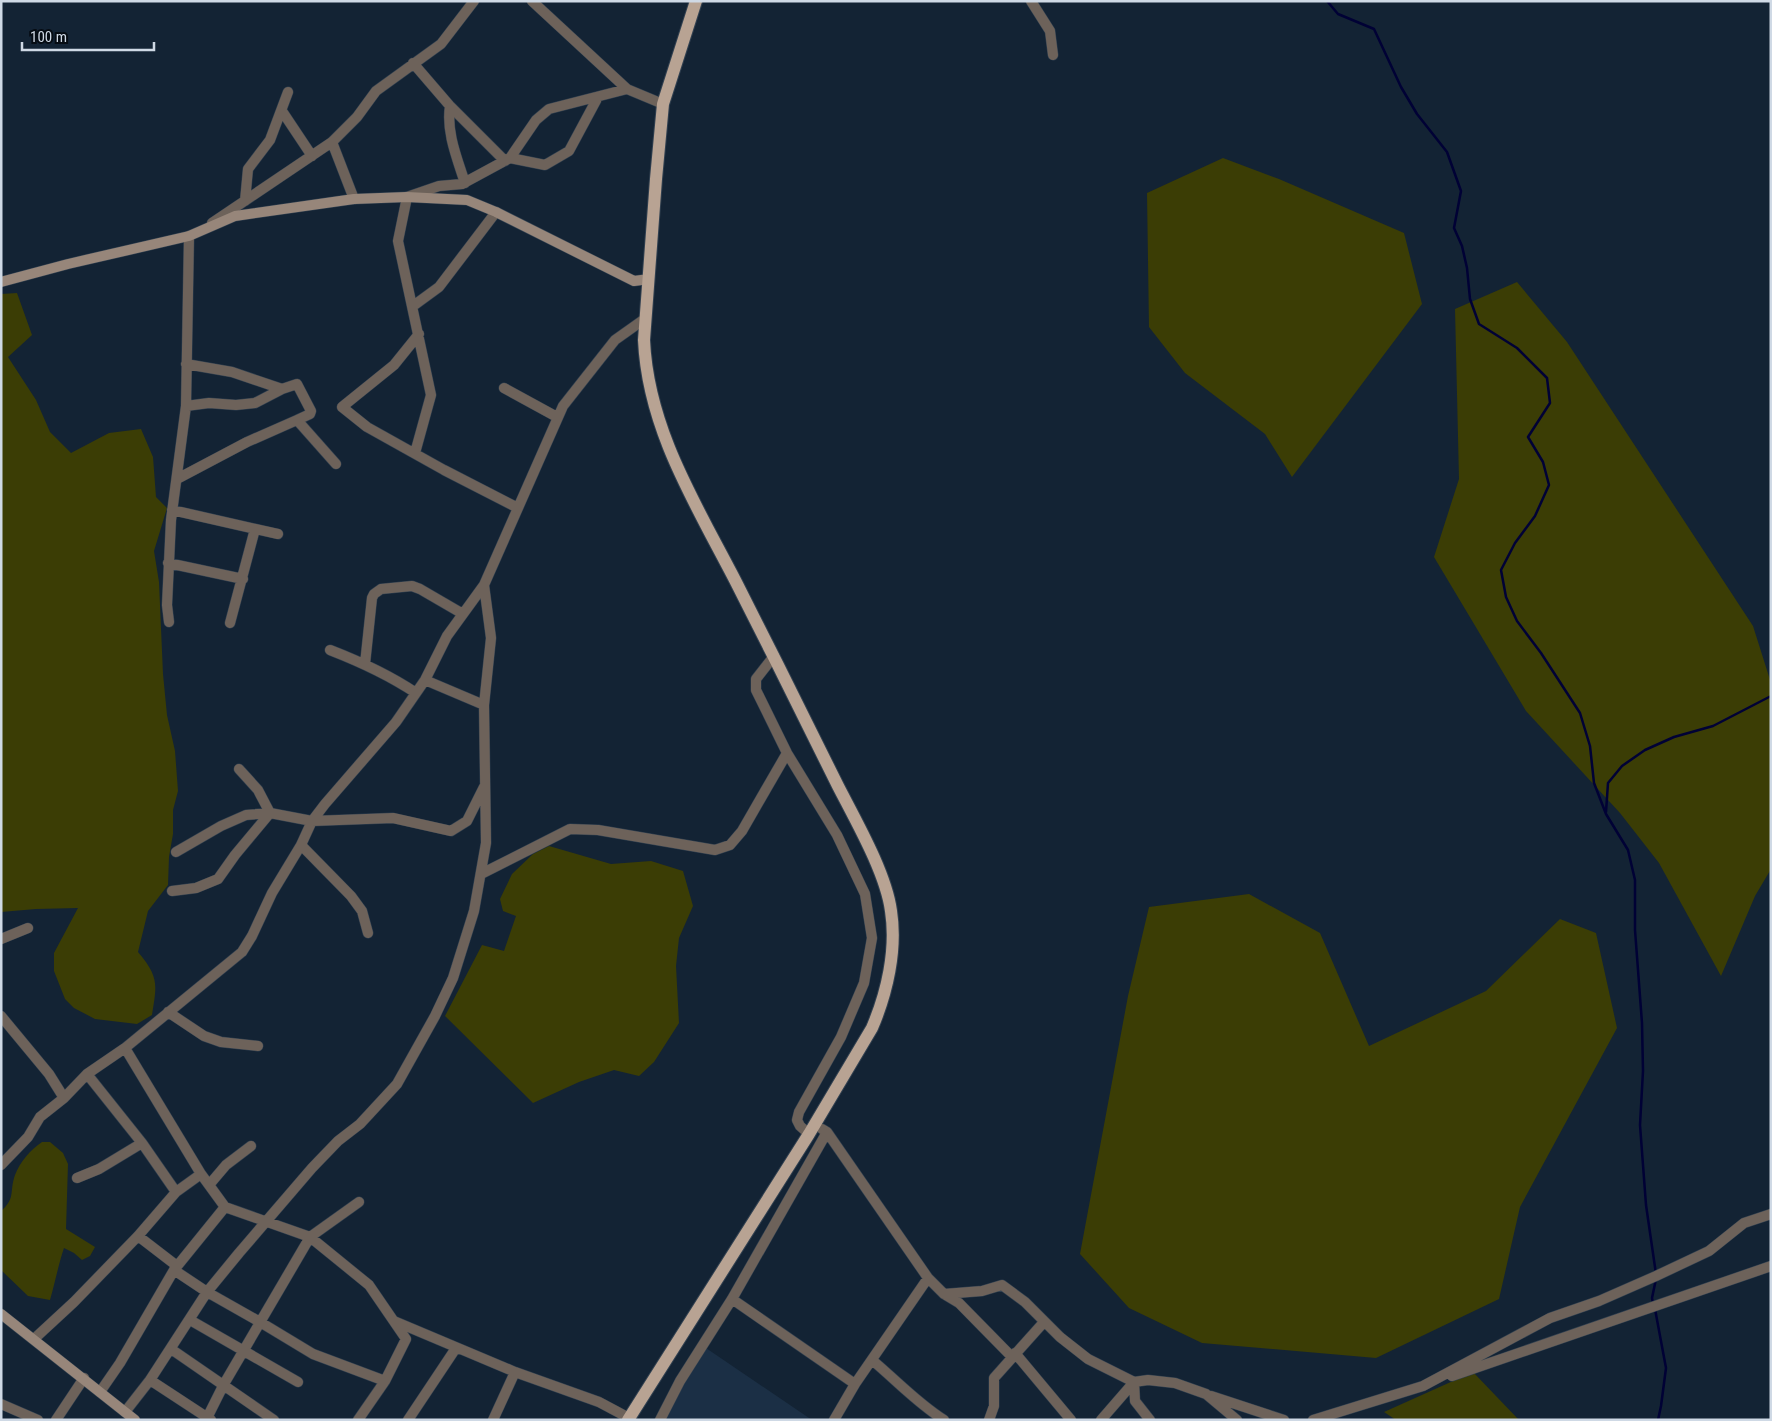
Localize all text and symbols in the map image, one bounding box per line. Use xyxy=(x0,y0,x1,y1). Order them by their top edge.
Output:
scale bar xyxy=(22,20,155,52)
text: 100 m xyxy=(30,28,67,46)

